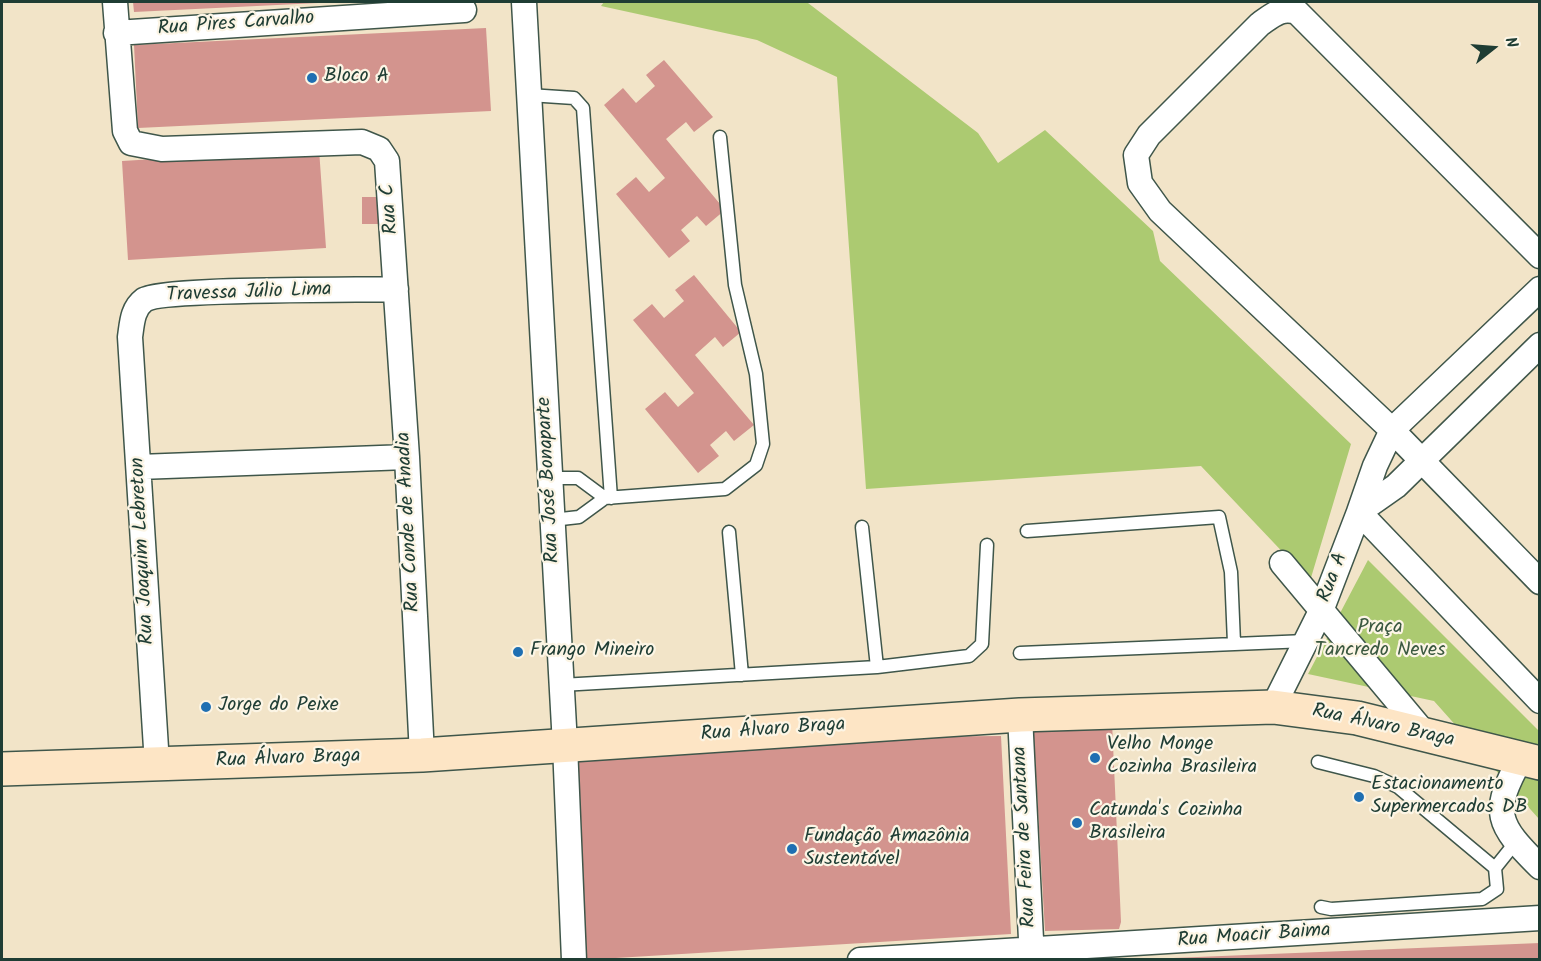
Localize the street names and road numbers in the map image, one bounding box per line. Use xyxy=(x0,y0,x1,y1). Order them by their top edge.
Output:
street label: Rua Pires Carvalho xyxy=(157,8,315,42)
street label: Rua C xyxy=(377,183,405,235)
street label: Travessa Júlio Lima xyxy=(166,279,332,309)
street label: Rua José Bonaparte xyxy=(534,396,566,564)
street label: Rua Conde de Anadia xyxy=(393,431,427,613)
street label: Rua Joaquim Lebreton xyxy=(127,457,161,645)
street label: Rua A xyxy=(1314,550,1354,606)
street label: Rua Álvaro Braga xyxy=(1310,700,1456,754)
street label: Rua Álvaro Braga xyxy=(700,714,846,748)
street label: Rua Álvaro Braga xyxy=(215,745,361,775)
street label: Rua Feira de Santana xyxy=(1009,746,1043,928)
street label: Rua Moacir Baima xyxy=(1177,920,1331,954)

